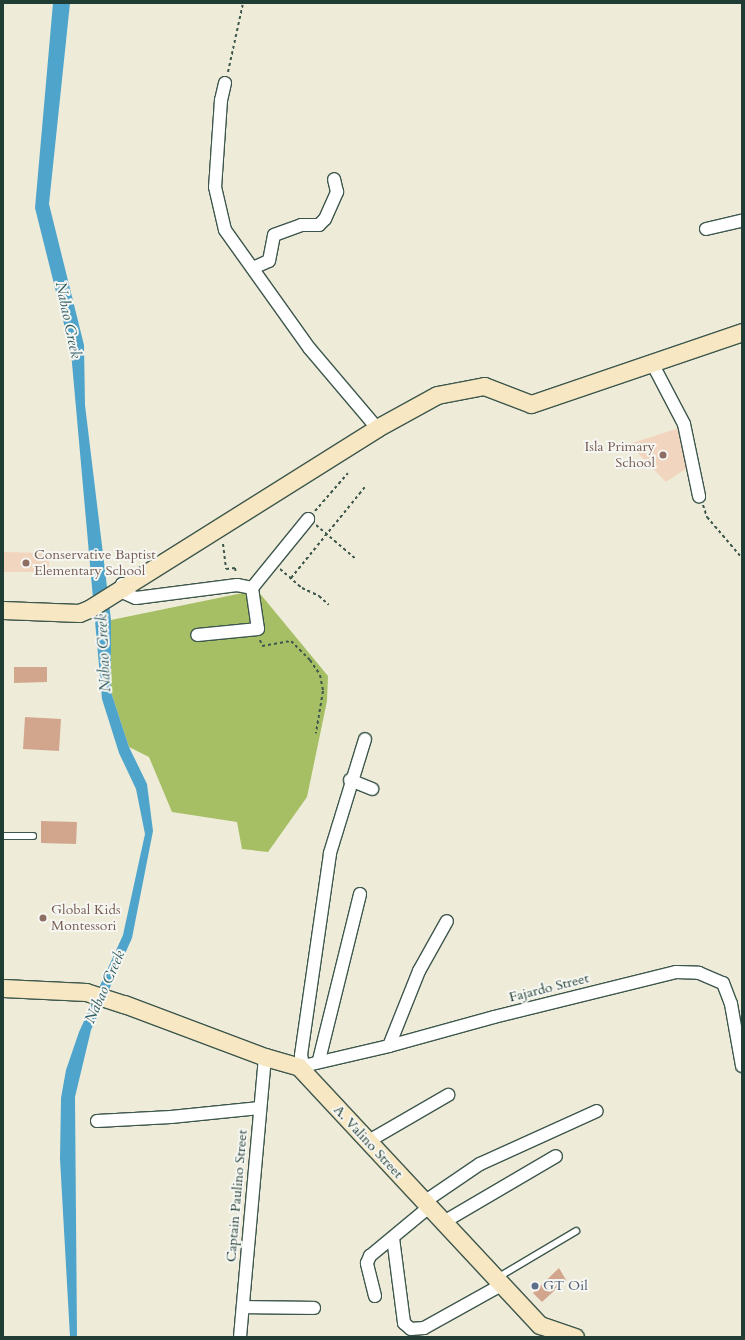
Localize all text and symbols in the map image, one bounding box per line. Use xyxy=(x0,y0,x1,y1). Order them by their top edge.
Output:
water label: Nabao Creek xyxy=(51,280,85,360)
place label: Isla Primary School xyxy=(584,439,655,472)
marker: Isla Primary School xyxy=(658,450,668,460)
place label: Conservative Baptist Elementary School xyxy=(34,547,156,580)
marker: Conservative Baptist Elementary School xyxy=(21,558,31,568)
water label: Nabao Creek xyxy=(93,614,115,692)
place label: Global Kids Montessori xyxy=(51,902,121,934)
marker: Global Kids Montessori xyxy=(38,913,48,923)
water label: Nabao Creek xyxy=(81,948,129,1026)
street label: Fajardo Street xyxy=(507,970,591,1006)
street label: A. Valino Street xyxy=(330,1102,406,1182)
street label: Captain Paulino Street xyxy=(223,1129,251,1263)
place label: GT Oil xyxy=(543,1278,588,1294)
marker: GT Oil xyxy=(530,1281,540,1291)

